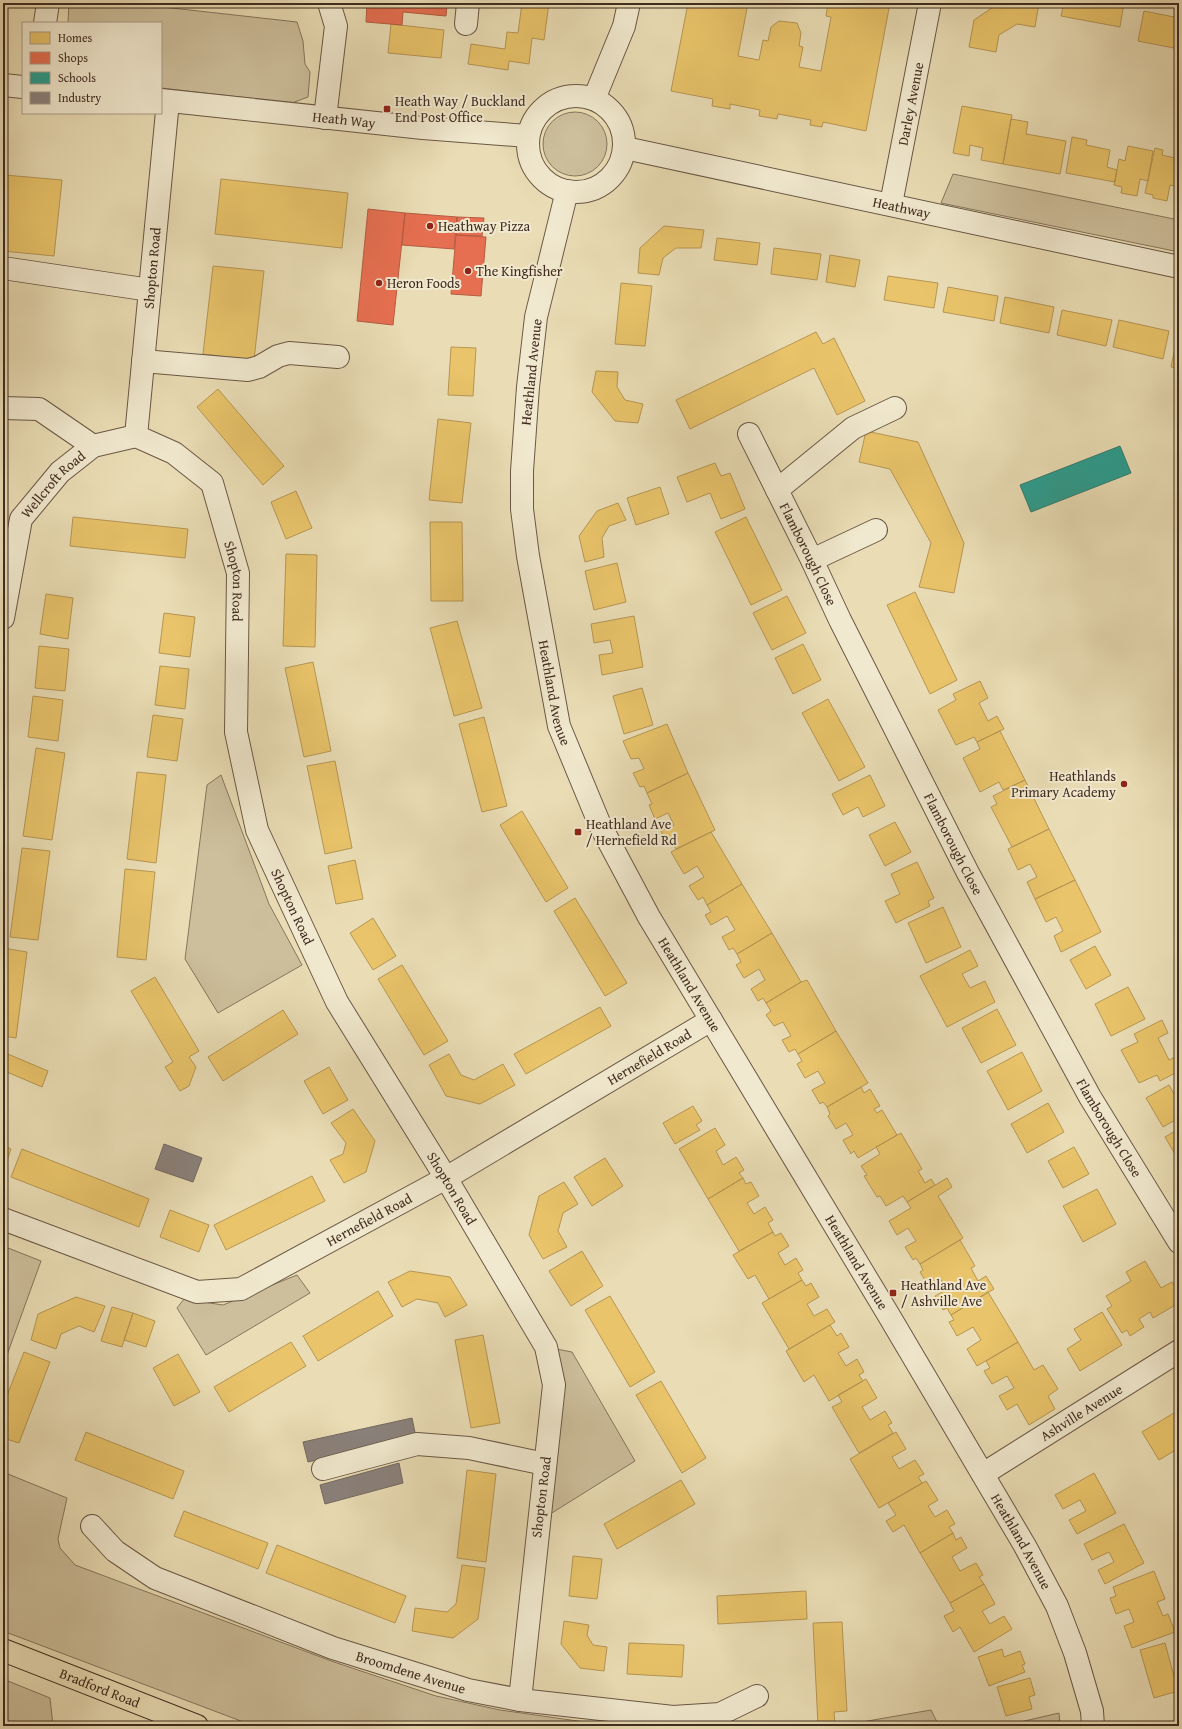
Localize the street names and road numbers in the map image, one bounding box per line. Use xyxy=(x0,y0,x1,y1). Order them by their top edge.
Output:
street label: Darley Avenue xyxy=(893,60,928,147)
street label: Heath Way xyxy=(311,106,377,133)
street label: Heathway xyxy=(871,191,932,223)
street label: Shopton Road xyxy=(138,226,166,310)
street label: Heathland Avenue xyxy=(515,317,547,426)
street label: Wellcroft Road xyxy=(16,445,90,522)
street label: Flamborough Close xyxy=(775,499,842,609)
street label: Shopton Road xyxy=(219,538,248,622)
street label: Heathland Avenue xyxy=(533,638,576,749)
street label: Flamborough Close xyxy=(919,789,988,899)
street label: Shopton Road xyxy=(266,865,319,948)
street label: Heathland Avenue xyxy=(653,934,726,1036)
street label: Hernefield Road xyxy=(603,1024,695,1090)
street label: Flamborough Close xyxy=(1072,1075,1147,1181)
street label: Shopton Road xyxy=(422,1148,482,1229)
street label: Hernefield Road xyxy=(323,1188,416,1251)
street label: Heathland Avenue xyxy=(821,1211,893,1314)
street label: Ashville Avenue xyxy=(1036,1379,1127,1446)
street label: Shopton Road xyxy=(526,1455,556,1539)
street label: Heathland Avenue xyxy=(986,1490,1057,1593)
street label: Broomdene Avenue xyxy=(353,1646,469,1699)
street label: Bradford Road xyxy=(57,1663,143,1713)

